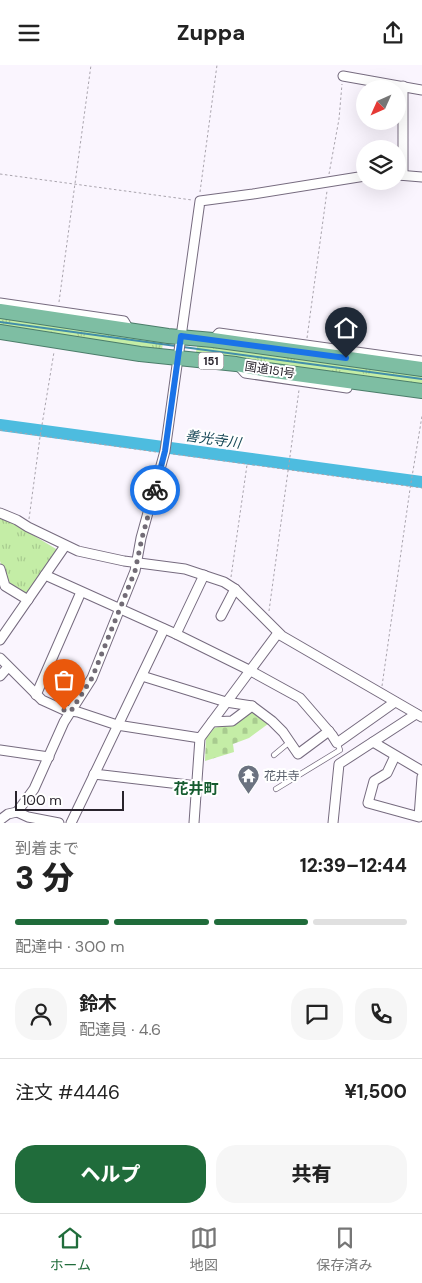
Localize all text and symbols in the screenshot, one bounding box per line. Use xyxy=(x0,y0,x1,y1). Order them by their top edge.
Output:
text: Zuppa xyxy=(177,18,245,47)
icon: menu xyxy=(15,19,43,47)
icon: share xyxy=(379,19,407,47)
north arrow xyxy=(356,80,406,130)
map controls xyxy=(356,80,406,190)
button: layers xyxy=(356,140,406,190)
pin xyxy=(325,307,367,358)
icon: home xyxy=(332,314,360,342)
road number: 151 xyxy=(198,353,224,369)
street label: 国道151号 xyxy=(244,358,296,382)
water label: 善光寺川 xyxy=(184,426,244,452)
courier xyxy=(130,465,180,515)
icon: bike xyxy=(141,476,169,504)
pin xyxy=(43,659,85,710)
icon: bag xyxy=(50,666,78,694)
temple icon: 花井寺 xyxy=(236,764,260,795)
place label: 花井寺 xyxy=(264,768,300,784)
district label: 花井町 xyxy=(173,779,219,799)
scale bar xyxy=(15,788,124,811)
text: 100 m xyxy=(22,791,62,809)
text: 到着まで xyxy=(15,838,79,859)
text: 12:39–12:44 xyxy=(300,853,407,878)
text: 3 分 xyxy=(15,857,74,899)
text: 配達中 · 300 m xyxy=(15,936,125,957)
button: person xyxy=(15,988,67,1040)
button: chat xyxy=(291,988,343,1040)
button: phone xyxy=(355,988,407,1040)
text: 鈴木 xyxy=(79,991,117,1016)
text: 配達員 · 4.6 xyxy=(79,1019,161,1040)
text: ¥1,500 xyxy=(344,1079,407,1104)
text: 注文 #4446 xyxy=(15,1080,120,1105)
button: ヘルプ xyxy=(15,1145,206,1203)
button: 共有 xyxy=(216,1145,407,1203)
tab: ホーム xyxy=(49,1224,91,1274)
tab: 地図 xyxy=(190,1224,218,1274)
tab: 保存済み xyxy=(317,1224,373,1274)

